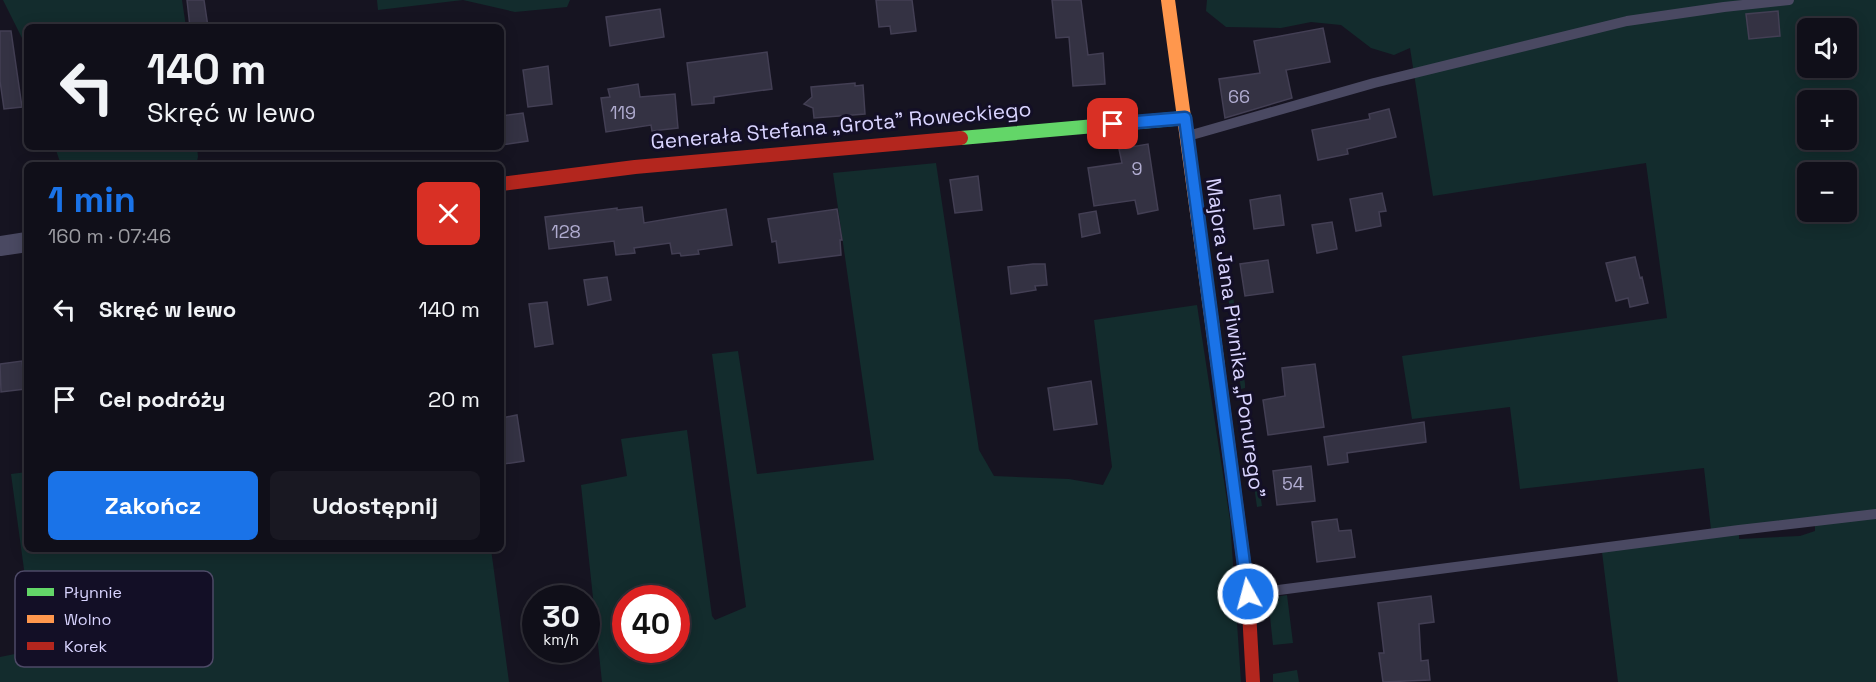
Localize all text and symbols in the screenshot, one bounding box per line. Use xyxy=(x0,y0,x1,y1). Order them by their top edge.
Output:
map controls xyxy=(1797,18,1857,222)
button: sound xyxy=(1797,18,1857,78)
text: 140 m xyxy=(147,43,266,96)
icon: left xyxy=(48,48,126,126)
house number: 66 xyxy=(1228,85,1250,108)
button: + xyxy=(1797,90,1857,150)
text: Skręć w lewo xyxy=(147,95,316,130)
street label: Generała Stefana „Grota” Roweckiego xyxy=(650,95,1032,155)
pin xyxy=(1087,98,1138,149)
house number: 119 xyxy=(610,101,636,124)
icon: arrive xyxy=(1096,107,1129,140)
house number: 9 xyxy=(1131,157,1143,180)
button: − xyxy=(1797,162,1857,222)
street label: Majora Jana Piwnika „Ponurego” xyxy=(1200,176,1272,500)
text: 1 min xyxy=(48,177,136,223)
button: close xyxy=(417,182,480,245)
house number: 128 xyxy=(551,220,581,243)
text: 160 m · 07:46 xyxy=(48,223,171,249)
icon: left xyxy=(48,293,81,326)
text: Skręć w lewo xyxy=(99,295,236,323)
text: 140 m xyxy=(418,295,480,323)
icon: arrive xyxy=(48,383,81,416)
text: Cel podróży xyxy=(99,385,225,413)
text: 20 m xyxy=(428,385,480,413)
button: Zakończ xyxy=(48,471,258,540)
button: Udostępnij xyxy=(270,471,480,540)
house number: 54 xyxy=(1282,472,1304,495)
position arrow xyxy=(1216,562,1280,626)
legend xyxy=(15,571,213,667)
text: Płynnie xyxy=(64,582,122,603)
speed limit sign: 40 xyxy=(612,585,690,663)
text: 30 xyxy=(542,597,580,636)
text: Wolno xyxy=(64,609,111,630)
text: km/h xyxy=(543,630,579,649)
text: Korek xyxy=(64,636,108,657)

